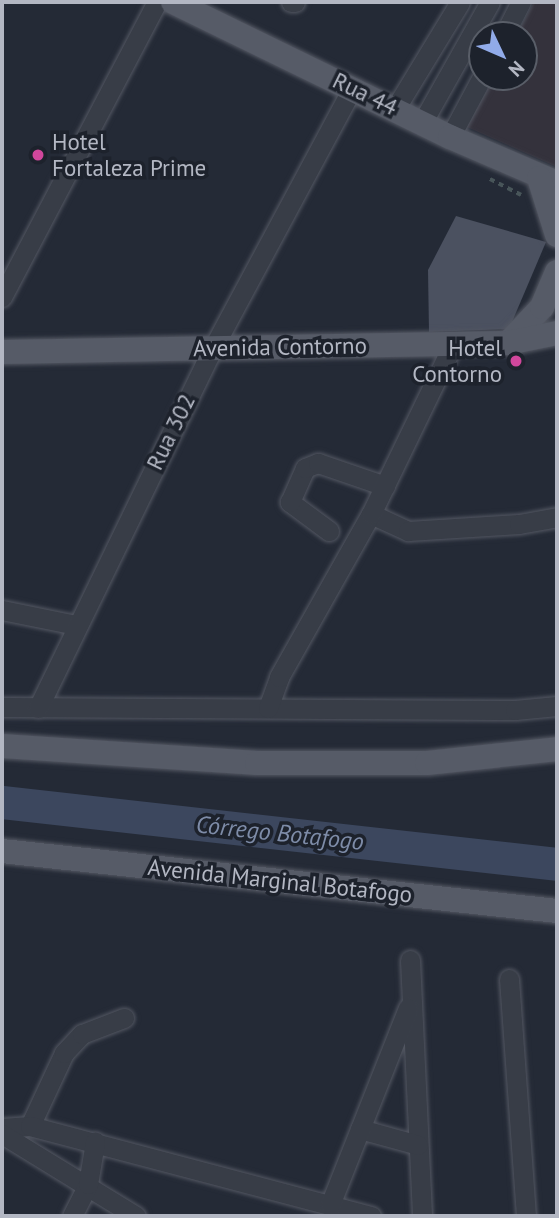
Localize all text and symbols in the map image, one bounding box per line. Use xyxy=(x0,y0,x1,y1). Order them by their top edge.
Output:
north arrow xyxy=(468,21,538,91)
text: N xyxy=(504,56,530,82)
street label: Rua 44 xyxy=(328,67,402,121)
place label: Hotel Fortaleza Prime xyxy=(52,128,206,182)
marker: Hotel Fortaleza Prime xyxy=(30,147,46,163)
street label: Avenida Contorno xyxy=(193,332,367,362)
place label: Hotel Contorno xyxy=(412,334,502,388)
marker: Hotel Contorno xyxy=(508,353,524,369)
street label: Rua 302 xyxy=(141,390,201,474)
water label: Córrego Botafogo xyxy=(195,810,365,856)
street label: Avenida Marginal Botafogo xyxy=(146,853,414,909)

